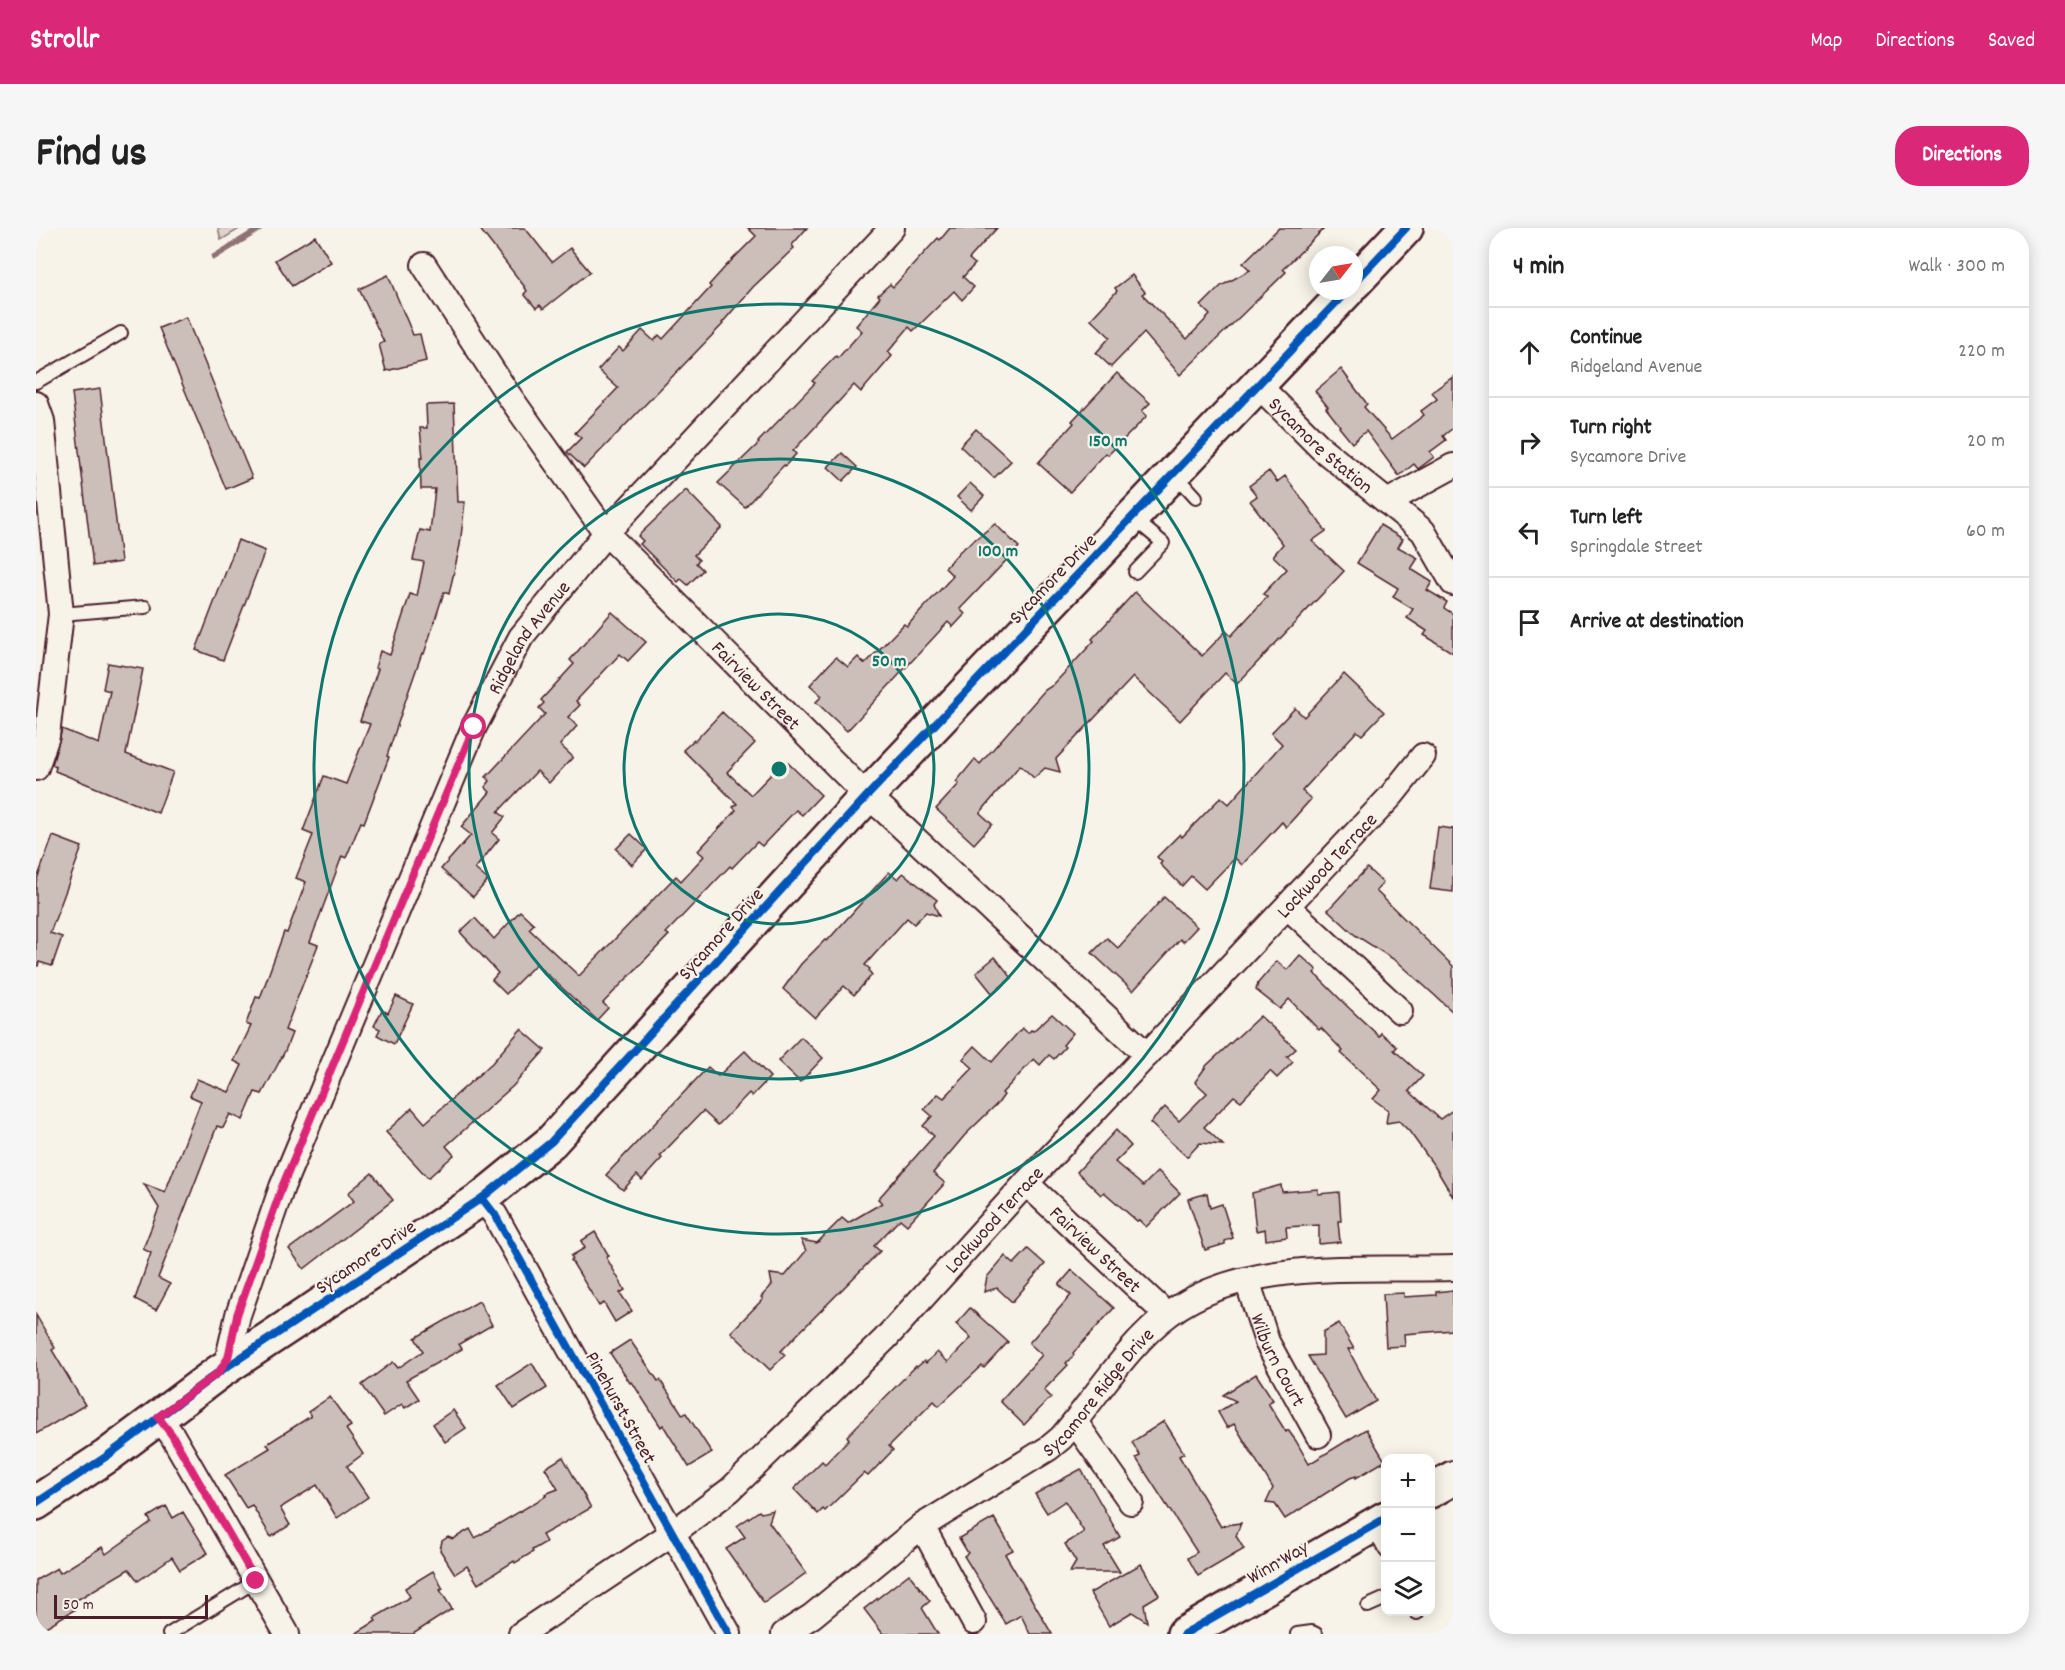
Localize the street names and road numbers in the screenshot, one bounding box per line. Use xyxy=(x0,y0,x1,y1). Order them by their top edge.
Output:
street label: Sycamore Station xyxy=(1261,392,1378,502)
street label: Sycamore Drive xyxy=(1004,528,1105,632)
street label: Ridgeland Avenue xyxy=(482,576,579,700)
street label: Fairview Street xyxy=(704,636,806,738)
street label: Lockwood Terrace xyxy=(1272,808,1385,926)
street label: Sycamore Drive xyxy=(673,882,772,988)
street label: Lockwood Terrace xyxy=(940,1161,1052,1281)
street label: Fairview Street xyxy=(1042,1201,1146,1301)
street label: Sycamore Drive xyxy=(311,1214,423,1303)
street label: Wilburn Court xyxy=(1242,1311,1311,1413)
street label: Sycamore Ridge Drive xyxy=(1038,1322,1162,1466)
street label: Pinehurst Street xyxy=(577,1347,662,1470)
street label: Winn Way xyxy=(1242,1534,1315,1593)

